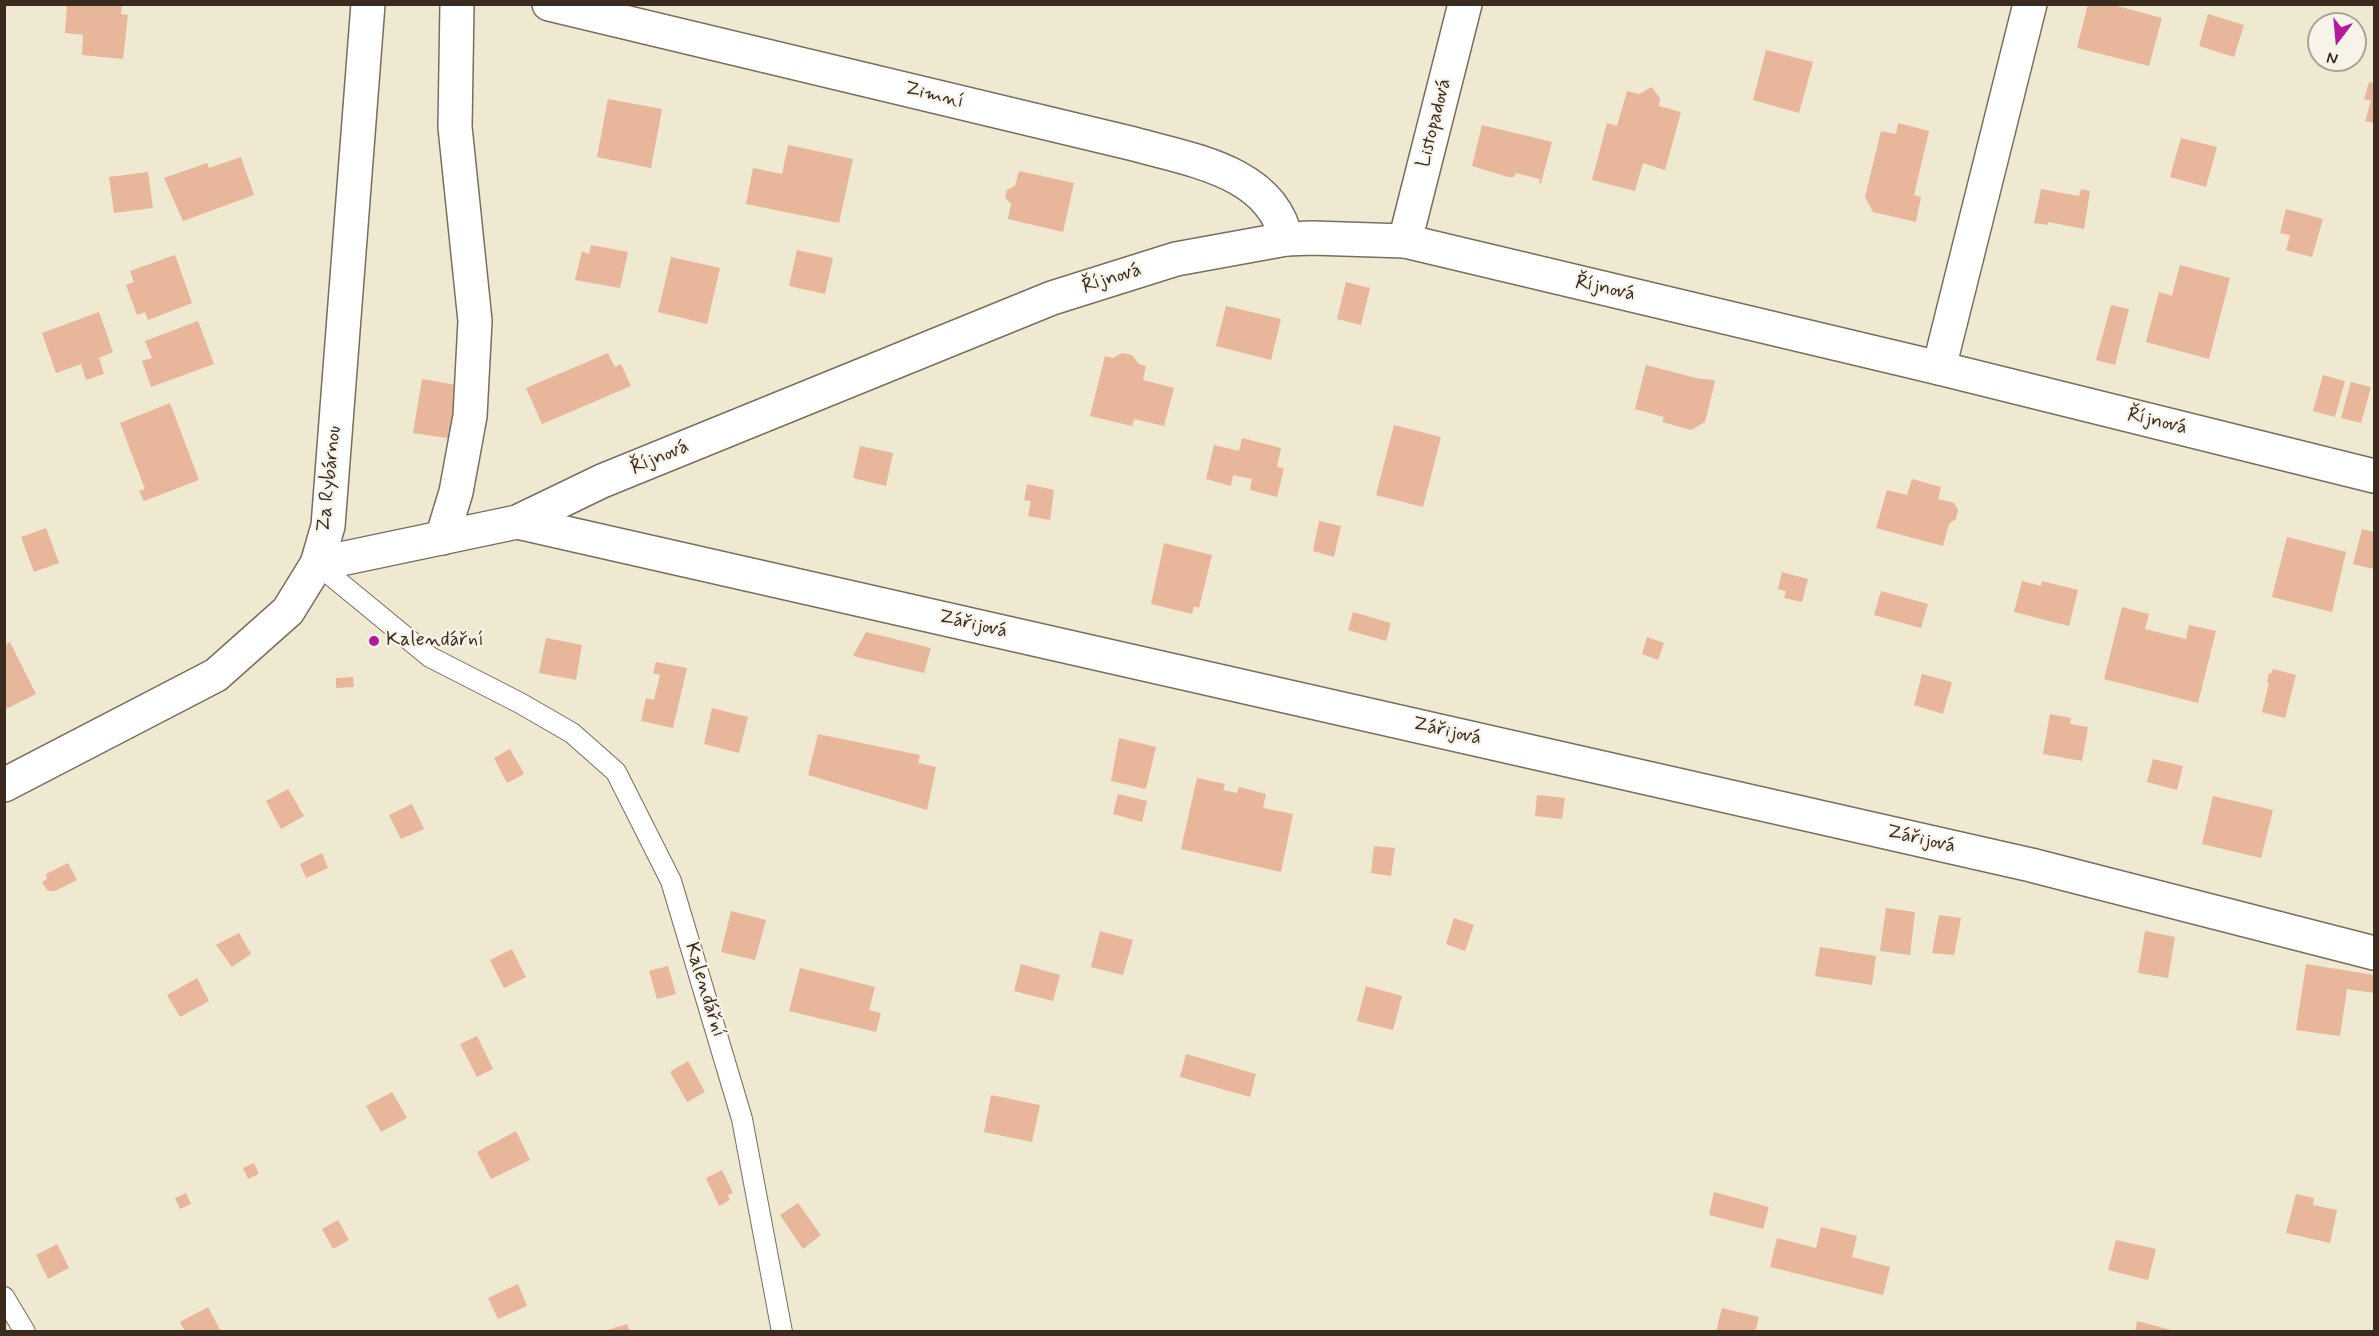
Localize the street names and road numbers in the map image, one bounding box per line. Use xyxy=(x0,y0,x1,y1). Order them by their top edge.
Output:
street label: Listopadová xyxy=(1412,76,1458,170)
street label: Zimní xyxy=(902,77,966,115)
street label: Říjnová xyxy=(1079,259,1145,299)
street label: Říjnová xyxy=(1573,270,1637,308)
street label: Říjnová xyxy=(2125,403,2189,441)
street label: Za Rybárnou xyxy=(312,425,348,533)
street label: Říjnová xyxy=(627,435,693,481)
street label: Zářijová xyxy=(936,605,1010,645)
street label: Zářijová xyxy=(1410,712,1484,752)
street label: Zářijová xyxy=(1884,820,1958,860)
street label: Kalendářní xyxy=(678,940,730,1040)

